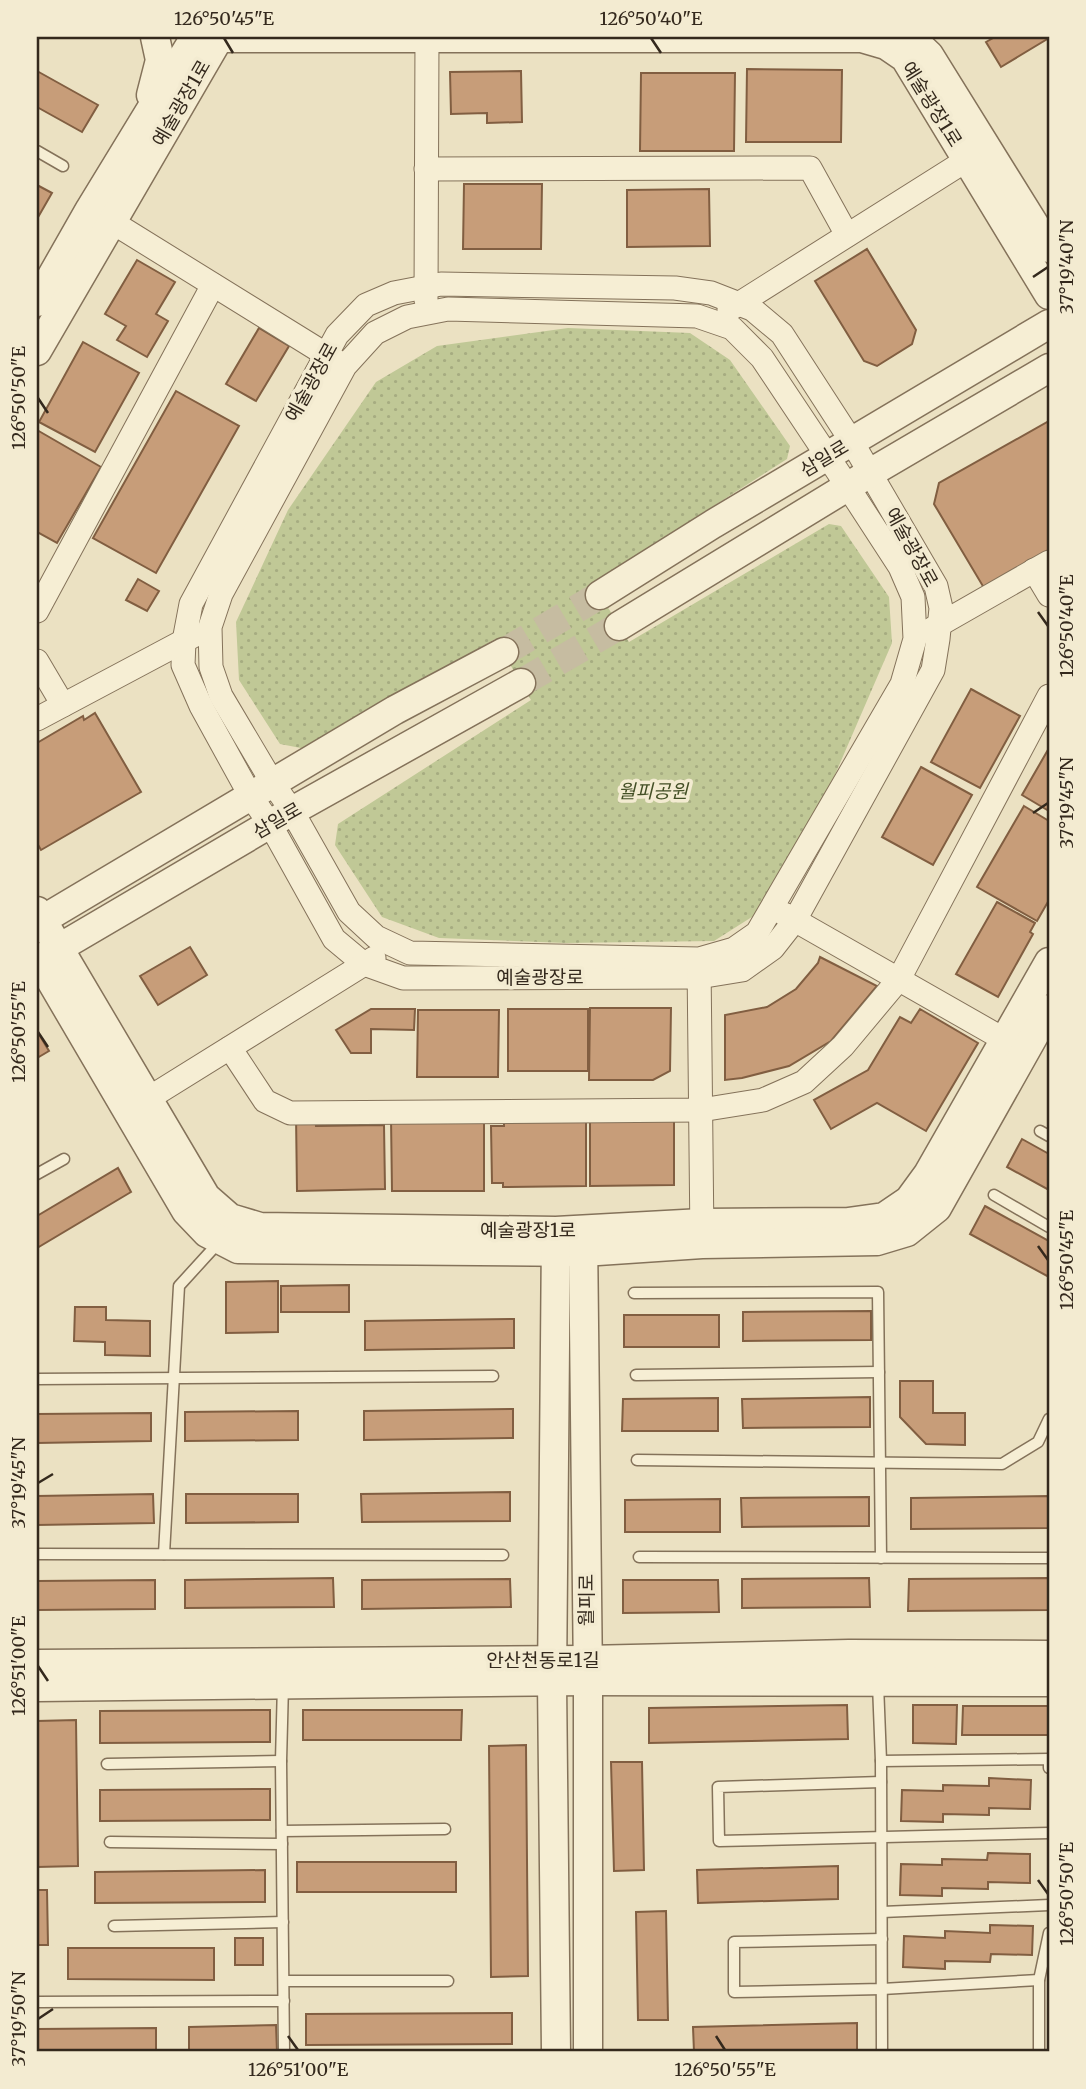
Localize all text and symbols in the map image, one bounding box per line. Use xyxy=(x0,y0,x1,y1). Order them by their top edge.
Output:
text: 126°50'45"E xyxy=(174,7,275,30)
text: 126°50'40"E xyxy=(600,7,703,30)
street label: 예술광장1로 xyxy=(147,55,215,151)
street label: 예술광장1로 xyxy=(896,57,968,151)
text: 37°19'40"N xyxy=(1055,220,1078,314)
street label: 예술광장로 xyxy=(279,338,343,426)
text: 126°50'50"E xyxy=(7,346,30,450)
street label: 삼일로 xyxy=(795,434,853,482)
street label: 예술광장로 xyxy=(880,503,944,591)
text: 126°50'40"E xyxy=(1055,574,1078,677)
text: 37°19'45"N xyxy=(1055,757,1078,849)
park label: 월피공원 xyxy=(618,779,689,803)
street label: 삼일로 xyxy=(248,796,306,844)
street label: 예술광장로 xyxy=(496,965,584,989)
text: 126°50'55"E xyxy=(7,981,30,1083)
text: 126°50'45"E xyxy=(1055,1209,1078,1310)
street label: 예술광장1로 xyxy=(480,1218,576,1242)
text: 37°19'45"N xyxy=(7,1437,30,1529)
street label: 월피로 xyxy=(574,1574,598,1626)
text: 126°51'00"E xyxy=(7,1615,30,1716)
street label: 안산천동로1길 xyxy=(486,1648,600,1672)
text: 126°50'50"E xyxy=(1055,1842,1078,1946)
text: 37°19'50"N xyxy=(7,1971,30,2067)
text: 126°51'00"E xyxy=(248,2058,349,2081)
text: 126°50'55"E xyxy=(674,2058,776,2081)

